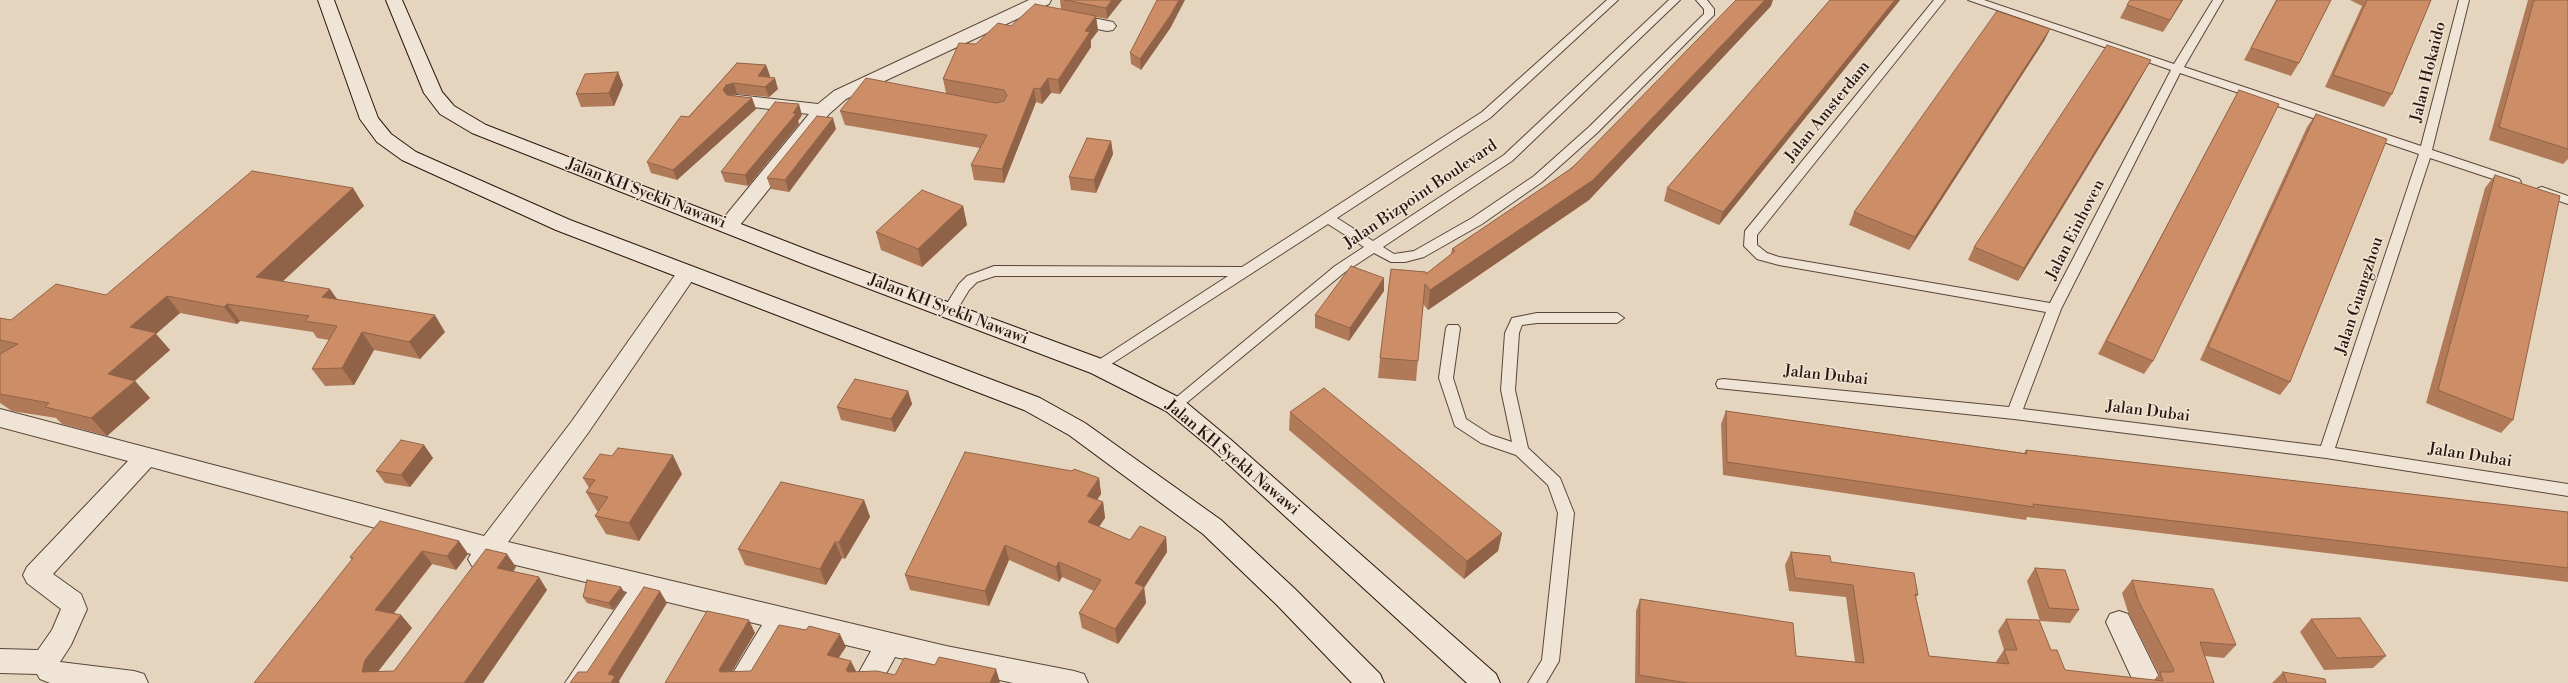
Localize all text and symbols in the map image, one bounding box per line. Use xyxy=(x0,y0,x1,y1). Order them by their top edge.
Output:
street label: Jalan Hokaido xyxy=(2407,20,2451,124)
street label: Jalan Amsterdam xyxy=(1781,58,1875,166)
street label: Jalan Bizpoint Boulevard xyxy=(1341,137,1501,253)
street label: Jalan KH Syekh Nawawi xyxy=(564,155,728,233)
street label: Jalan Einhoven xyxy=(2042,177,2110,283)
street label: Jalan Guangzhou xyxy=(2332,235,2388,357)
street label: Jalan KH Syekh Nawawi xyxy=(866,271,1030,349)
street label: Jalan Dubai xyxy=(1783,362,1869,390)
street label: Jalan KH Syekh Nawawi xyxy=(1161,396,1303,520)
street label: Jalan Dubai xyxy=(2105,397,2191,427)
street label: Jalan Dubai xyxy=(2427,440,2513,472)

